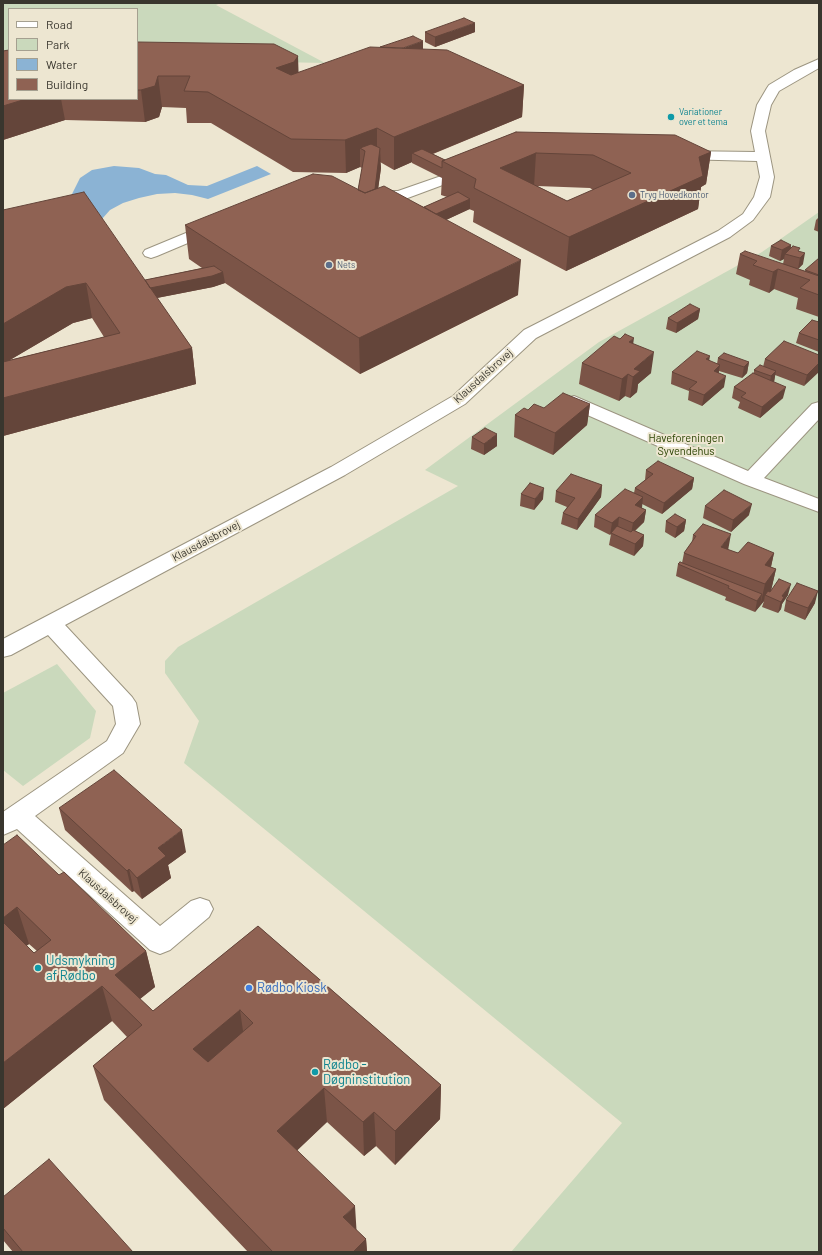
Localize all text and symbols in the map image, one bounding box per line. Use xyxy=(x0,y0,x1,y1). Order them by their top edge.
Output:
legend xyxy=(8,8,138,100)
text: Road xyxy=(46,17,73,31)
text: Park xyxy=(46,37,70,51)
text: Water xyxy=(46,57,77,71)
text: Building xyxy=(46,77,88,91)
place label: Variationer over et tema xyxy=(679,107,728,128)
marker: Variationer over et tema xyxy=(666,112,676,122)
marker: Tryg Hovedkontor xyxy=(627,190,637,200)
place label: Tryg Hovedkontor xyxy=(640,190,709,200)
marker: Nets xyxy=(324,260,334,270)
place label: Nets xyxy=(337,260,355,270)
street label: Klausdalsbrovej xyxy=(451,346,515,406)
park label: Haveforeningen Syvendehus xyxy=(648,431,724,457)
street label: Klausdalsbrovej xyxy=(170,518,242,564)
street label: Klausdalsbrovej xyxy=(76,866,140,926)
place label: Udsmykning af Rødbo xyxy=(46,953,115,984)
marker: Udsmykning af Rødbo xyxy=(33,963,43,973)
place label: Rødbo Kiosk xyxy=(257,980,327,996)
marker: Rødbo Kiosk xyxy=(244,983,254,993)
place label: Rødbo - Døgninstitution xyxy=(323,1057,410,1088)
marker: Rødbo - Døgninstitution xyxy=(310,1067,320,1077)

